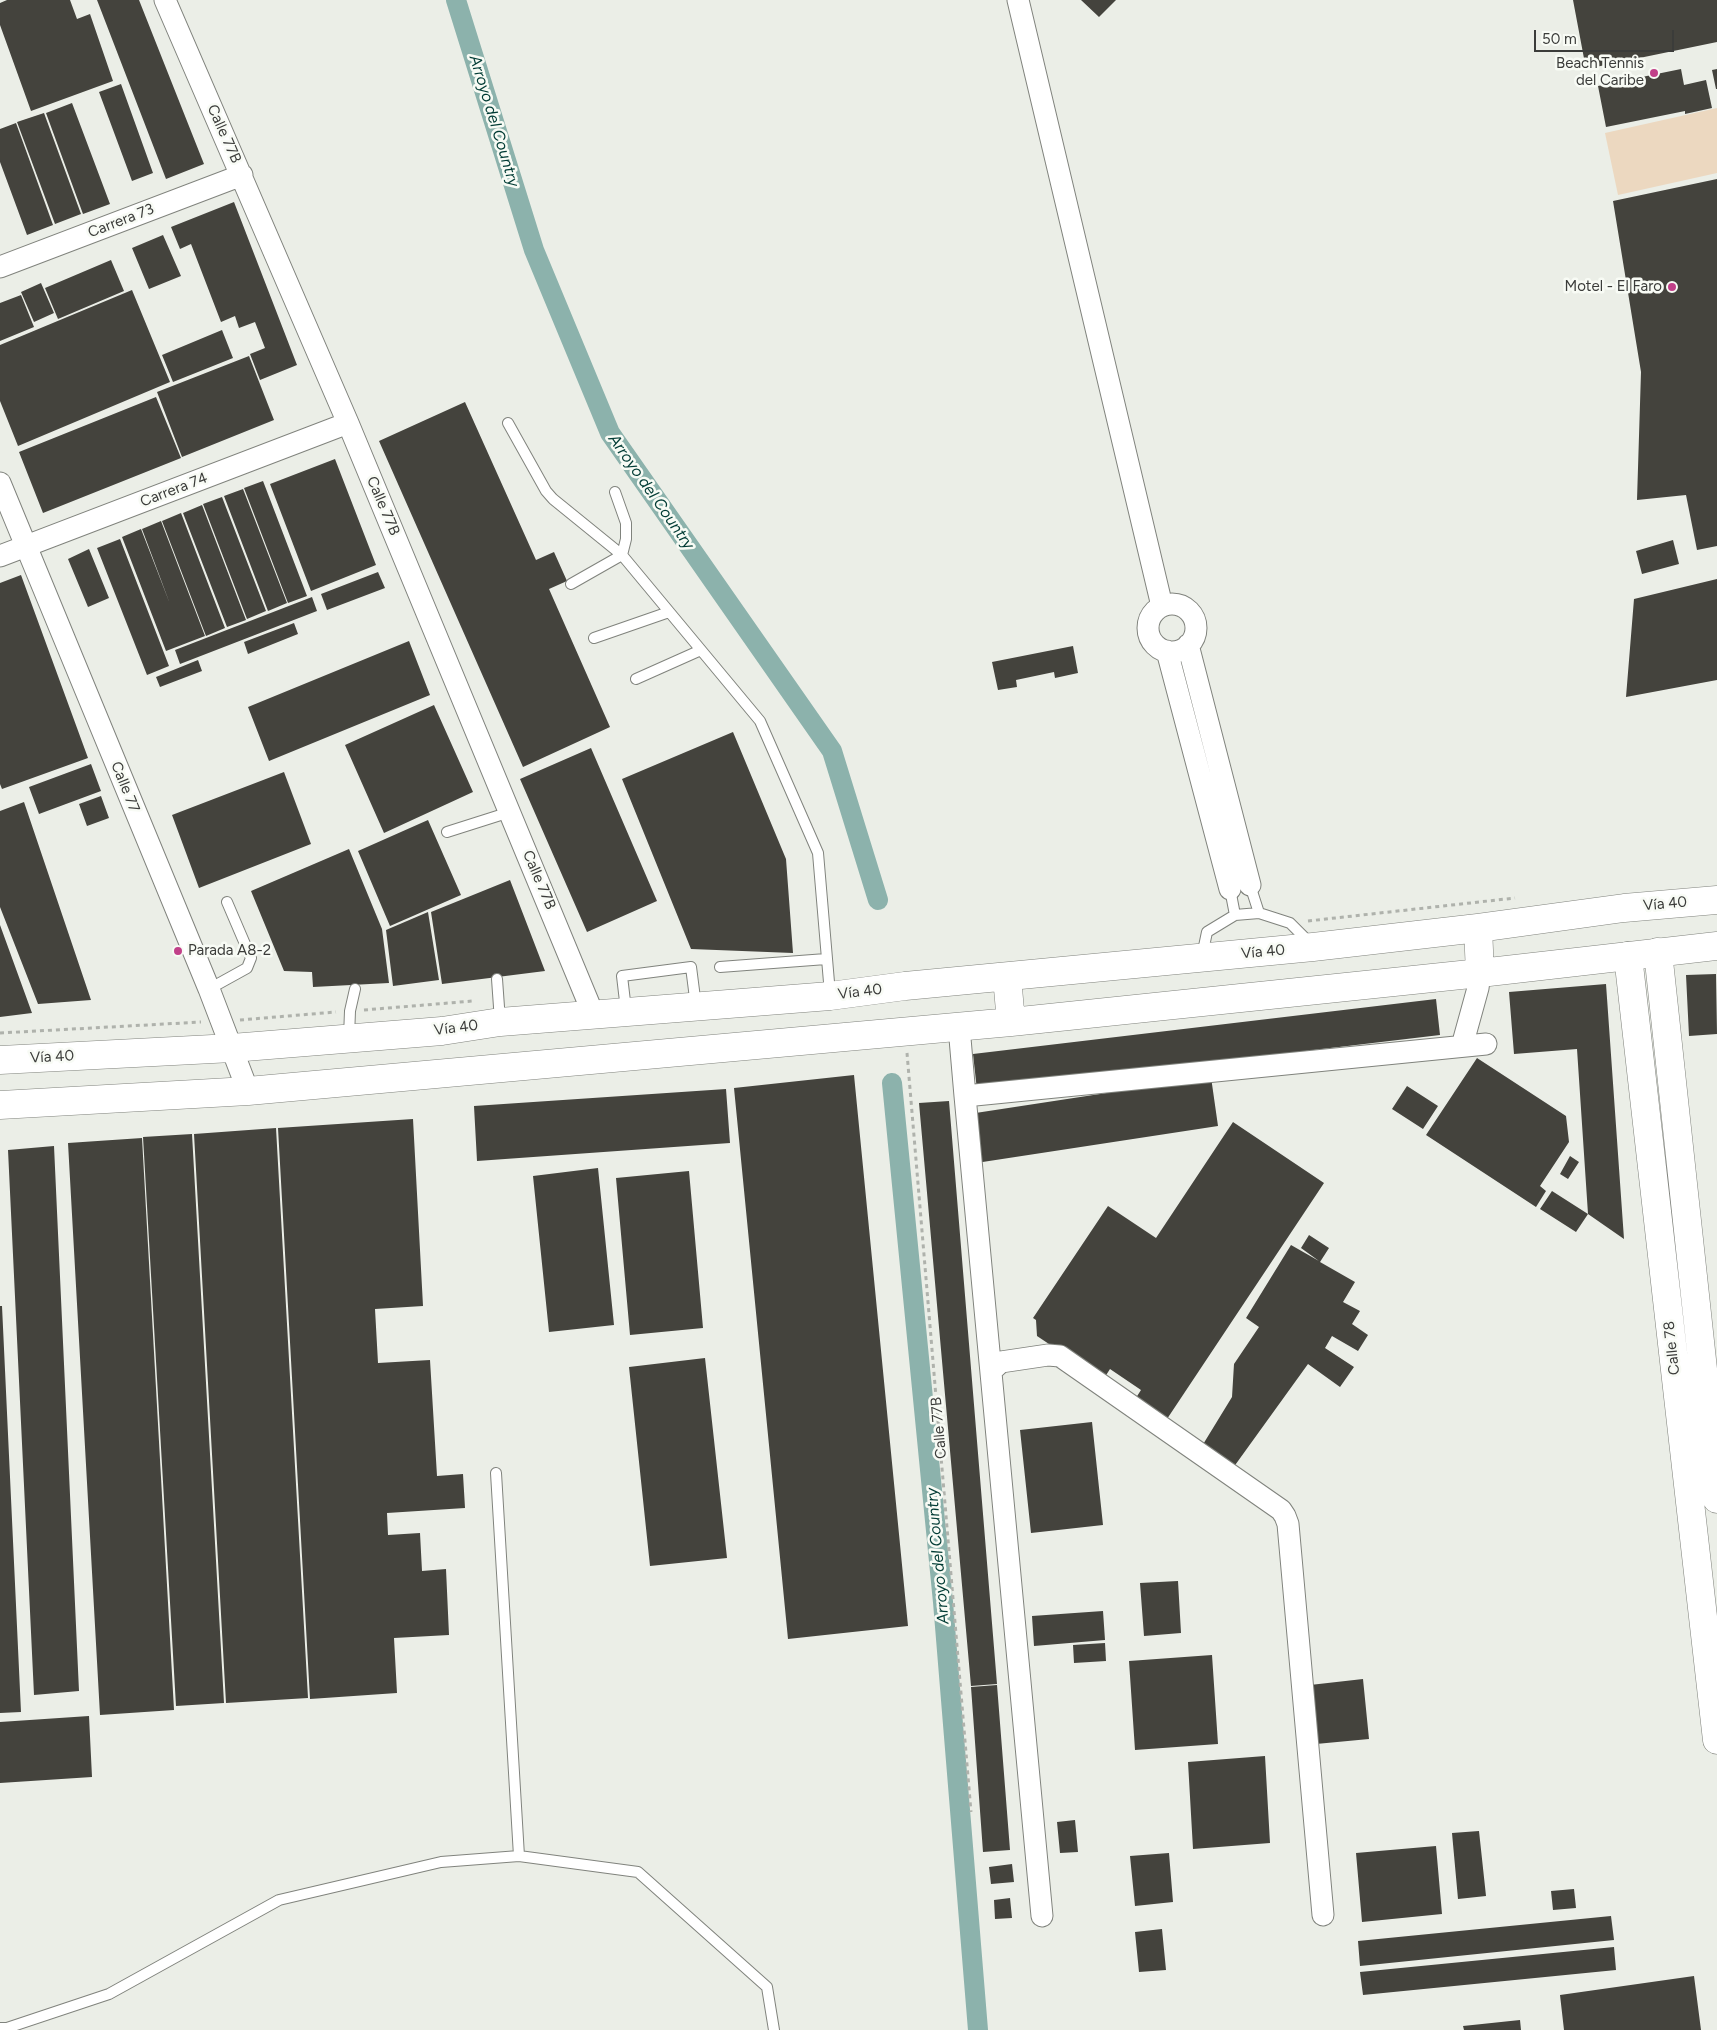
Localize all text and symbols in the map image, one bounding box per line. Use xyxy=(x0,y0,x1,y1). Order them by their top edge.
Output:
scale bar xyxy=(1537,20,1677,52)
text: 50 m xyxy=(1542,30,1577,48)
water label: Arroyo del Country xyxy=(465,53,523,189)
place label: Beach Tennis del Caribe xyxy=(1556,55,1644,90)
marker: Beach Tennis del Caribe xyxy=(1648,67,1660,79)
street label: Calle 77B xyxy=(203,102,245,166)
street label: Carrera 73 xyxy=(85,200,157,242)
place label: Motel - El Faro xyxy=(1564,278,1662,296)
marker: Motel - El Faro xyxy=(1666,281,1678,293)
water label: Arroyo del Country xyxy=(604,430,698,554)
street label: Carrera 74 xyxy=(138,469,210,511)
street label: Calle 77B xyxy=(363,474,403,538)
street label: Calle 77 xyxy=(107,759,143,815)
street label: Calle 77B xyxy=(519,848,559,912)
street label: Vía 40 xyxy=(1642,893,1688,915)
street label: Vía 40 xyxy=(1240,941,1286,963)
place label: Parada A8-2 xyxy=(188,942,271,960)
marker: Parada A8-2 xyxy=(172,945,184,957)
street label: Vía 40 xyxy=(837,980,883,1004)
street label: Vía 40 xyxy=(433,1016,479,1040)
street label: Vía 40 xyxy=(29,1047,75,1067)
street label: Calle 78 xyxy=(1660,1320,1684,1376)
street label: Calle 77B xyxy=(927,1396,951,1460)
water label: Arroyo del Country xyxy=(922,1487,954,1625)

